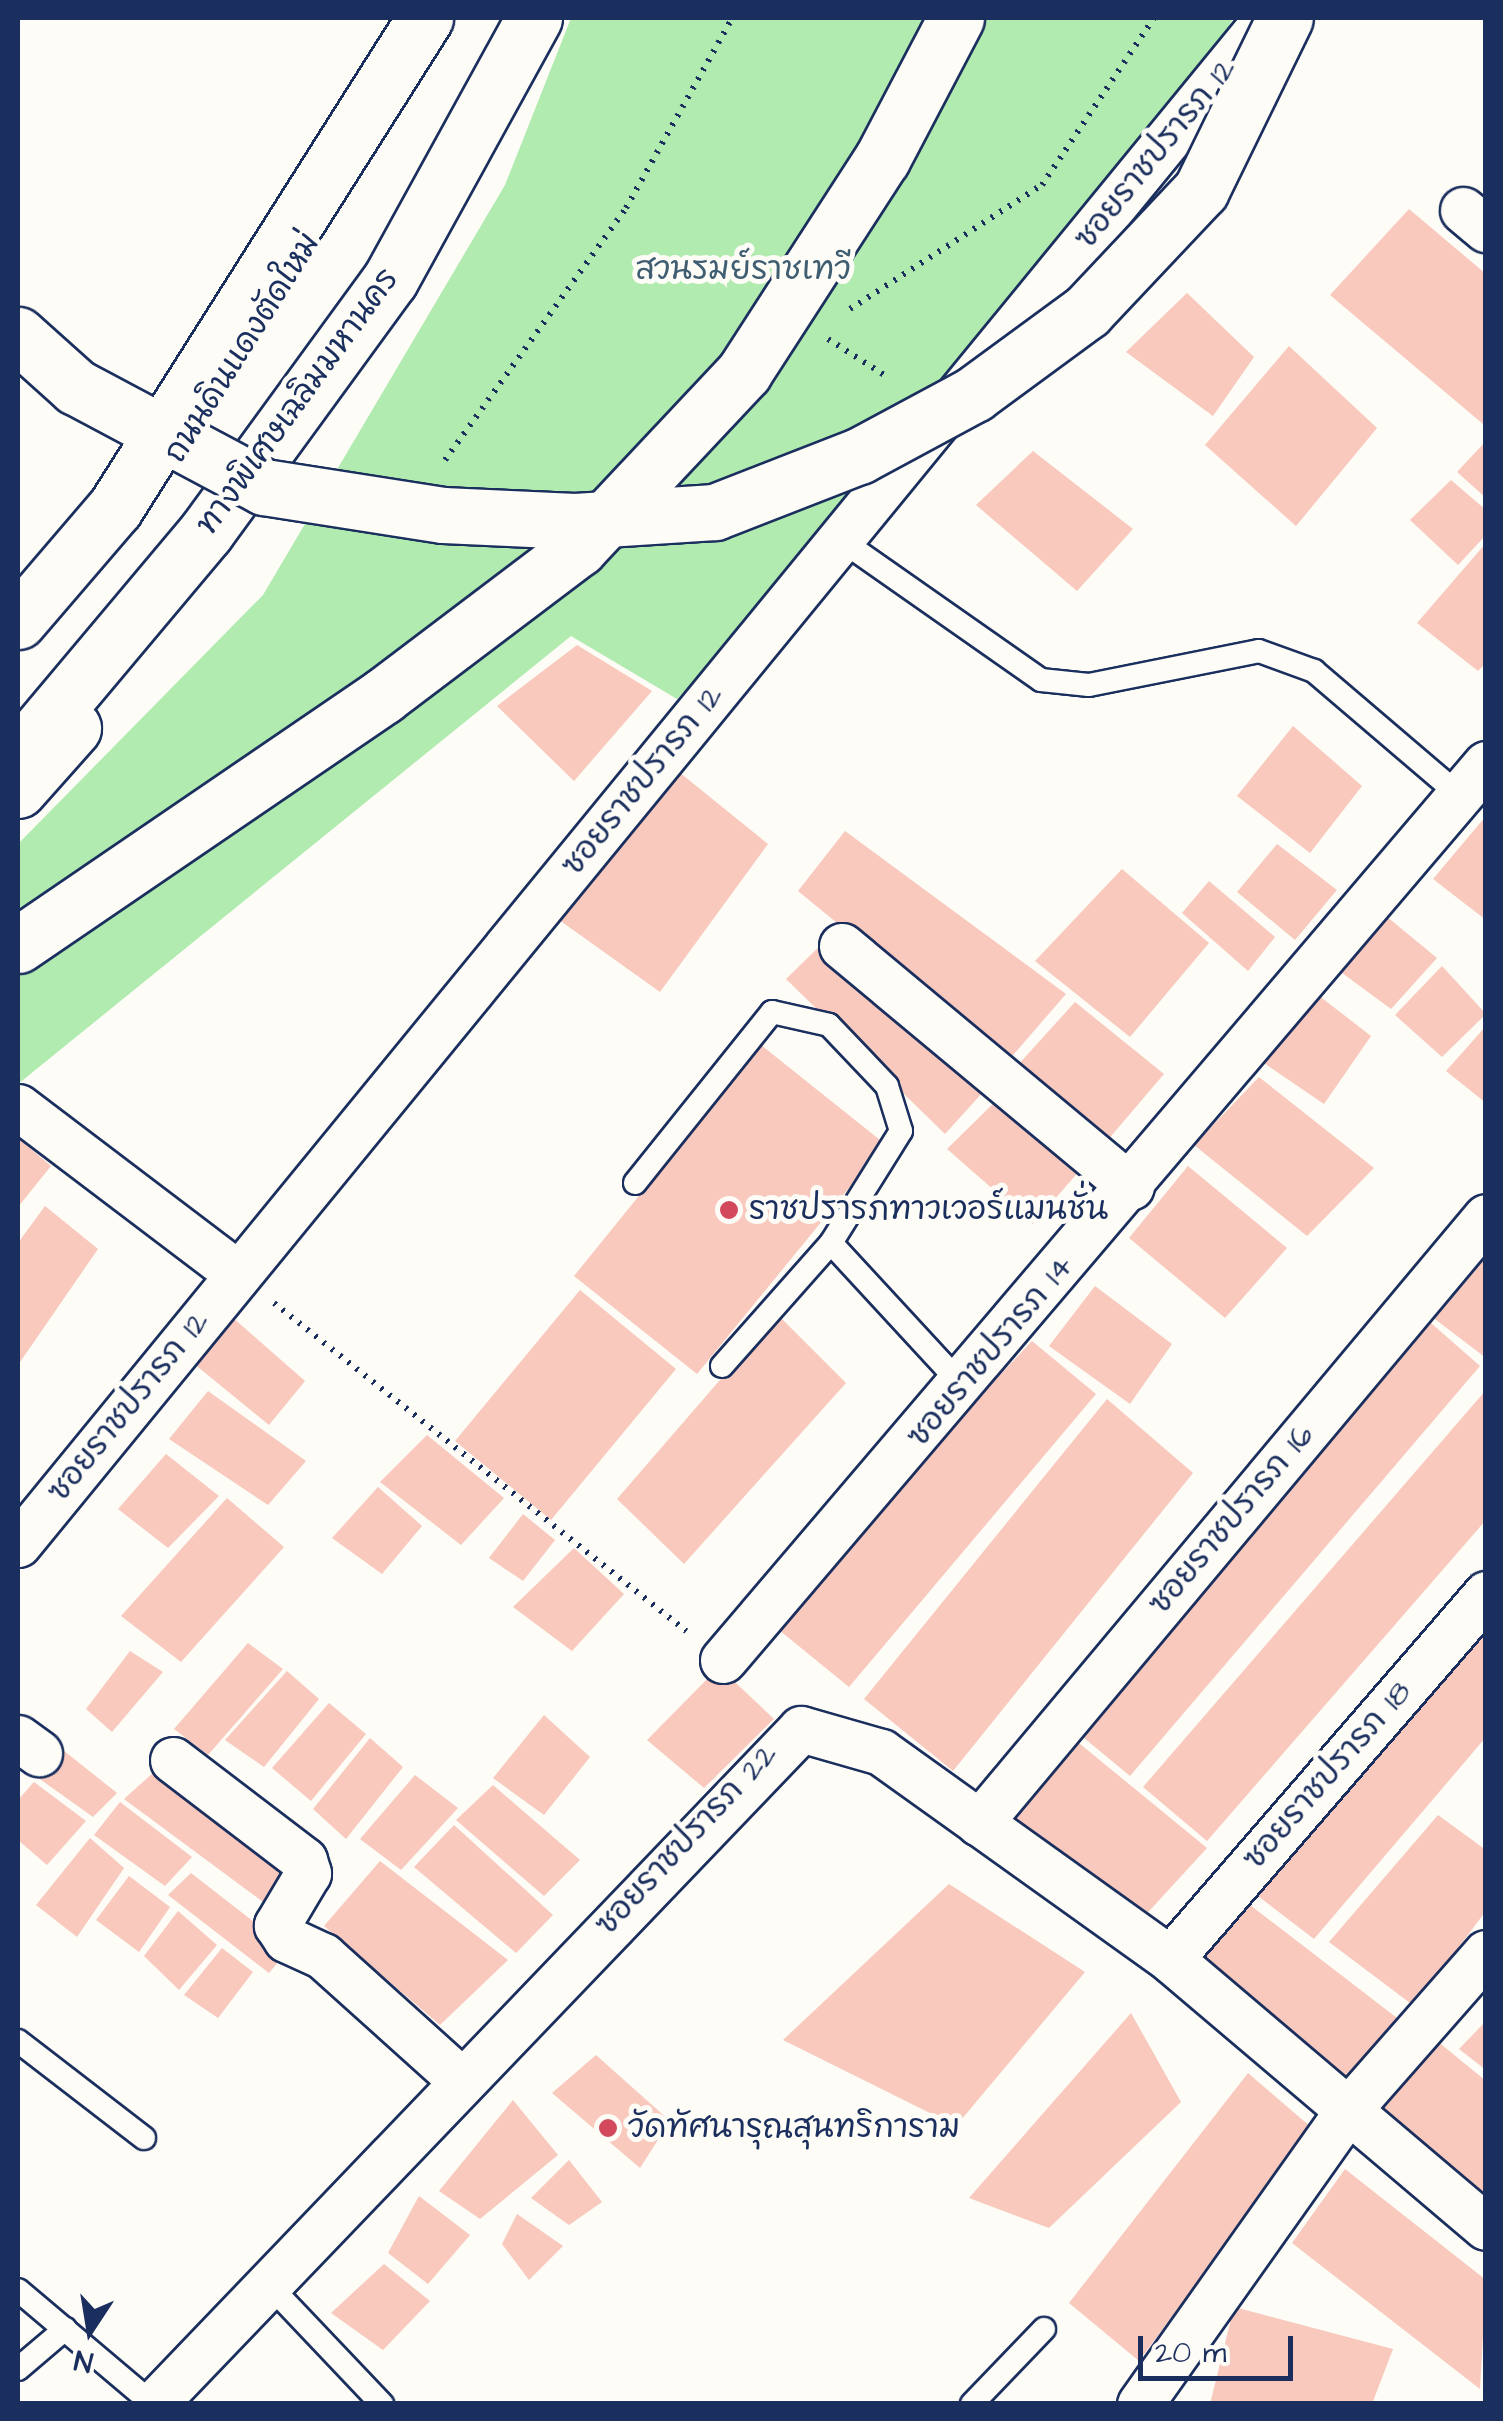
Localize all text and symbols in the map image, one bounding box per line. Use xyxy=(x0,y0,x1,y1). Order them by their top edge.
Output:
street label: ซอยราชปรารภ 12 xyxy=(1067,51,1245,257)
street label: ถนนดินแดงตัดใหม่ xyxy=(157,226,329,470)
park label: สวนรมย์ราชเทวี xyxy=(635,251,851,289)
street label: ทางพิเศษเฉลิมมหานคร xyxy=(188,261,408,543)
street label: ซอยราชปรารภ 12 xyxy=(554,678,732,884)
place label: ราชปรารภทาวเวอร์แมนชั่น xyxy=(749,1191,1108,1229)
marker: ราชปรารภทาวเวอร์แมนชั่น xyxy=(718,1199,740,1221)
street label: ซอยราชปรารภ 14 xyxy=(900,1248,1082,1456)
street label: ซอยราชปรารภ 12 xyxy=(40,1304,218,1510)
street label: ซอยราชปรารภ 16 xyxy=(1141,1417,1323,1623)
street label: ซอยราชปรารภ 18 xyxy=(1236,1674,1420,1878)
street label: ซอยราชปรารภ 22 xyxy=(588,1736,786,1944)
place label: วัดทัศนารุณสุนทริการาม xyxy=(628,2109,960,2147)
marker: วัดทัศนารุณสุนทริการาม xyxy=(597,2117,619,2139)
north arrow xyxy=(40,2281,140,2381)
scale bar xyxy=(1143,2316,1298,2378)
text: 20 m xyxy=(1155,2332,1226,2374)
text: N xyxy=(71,2340,96,2382)

